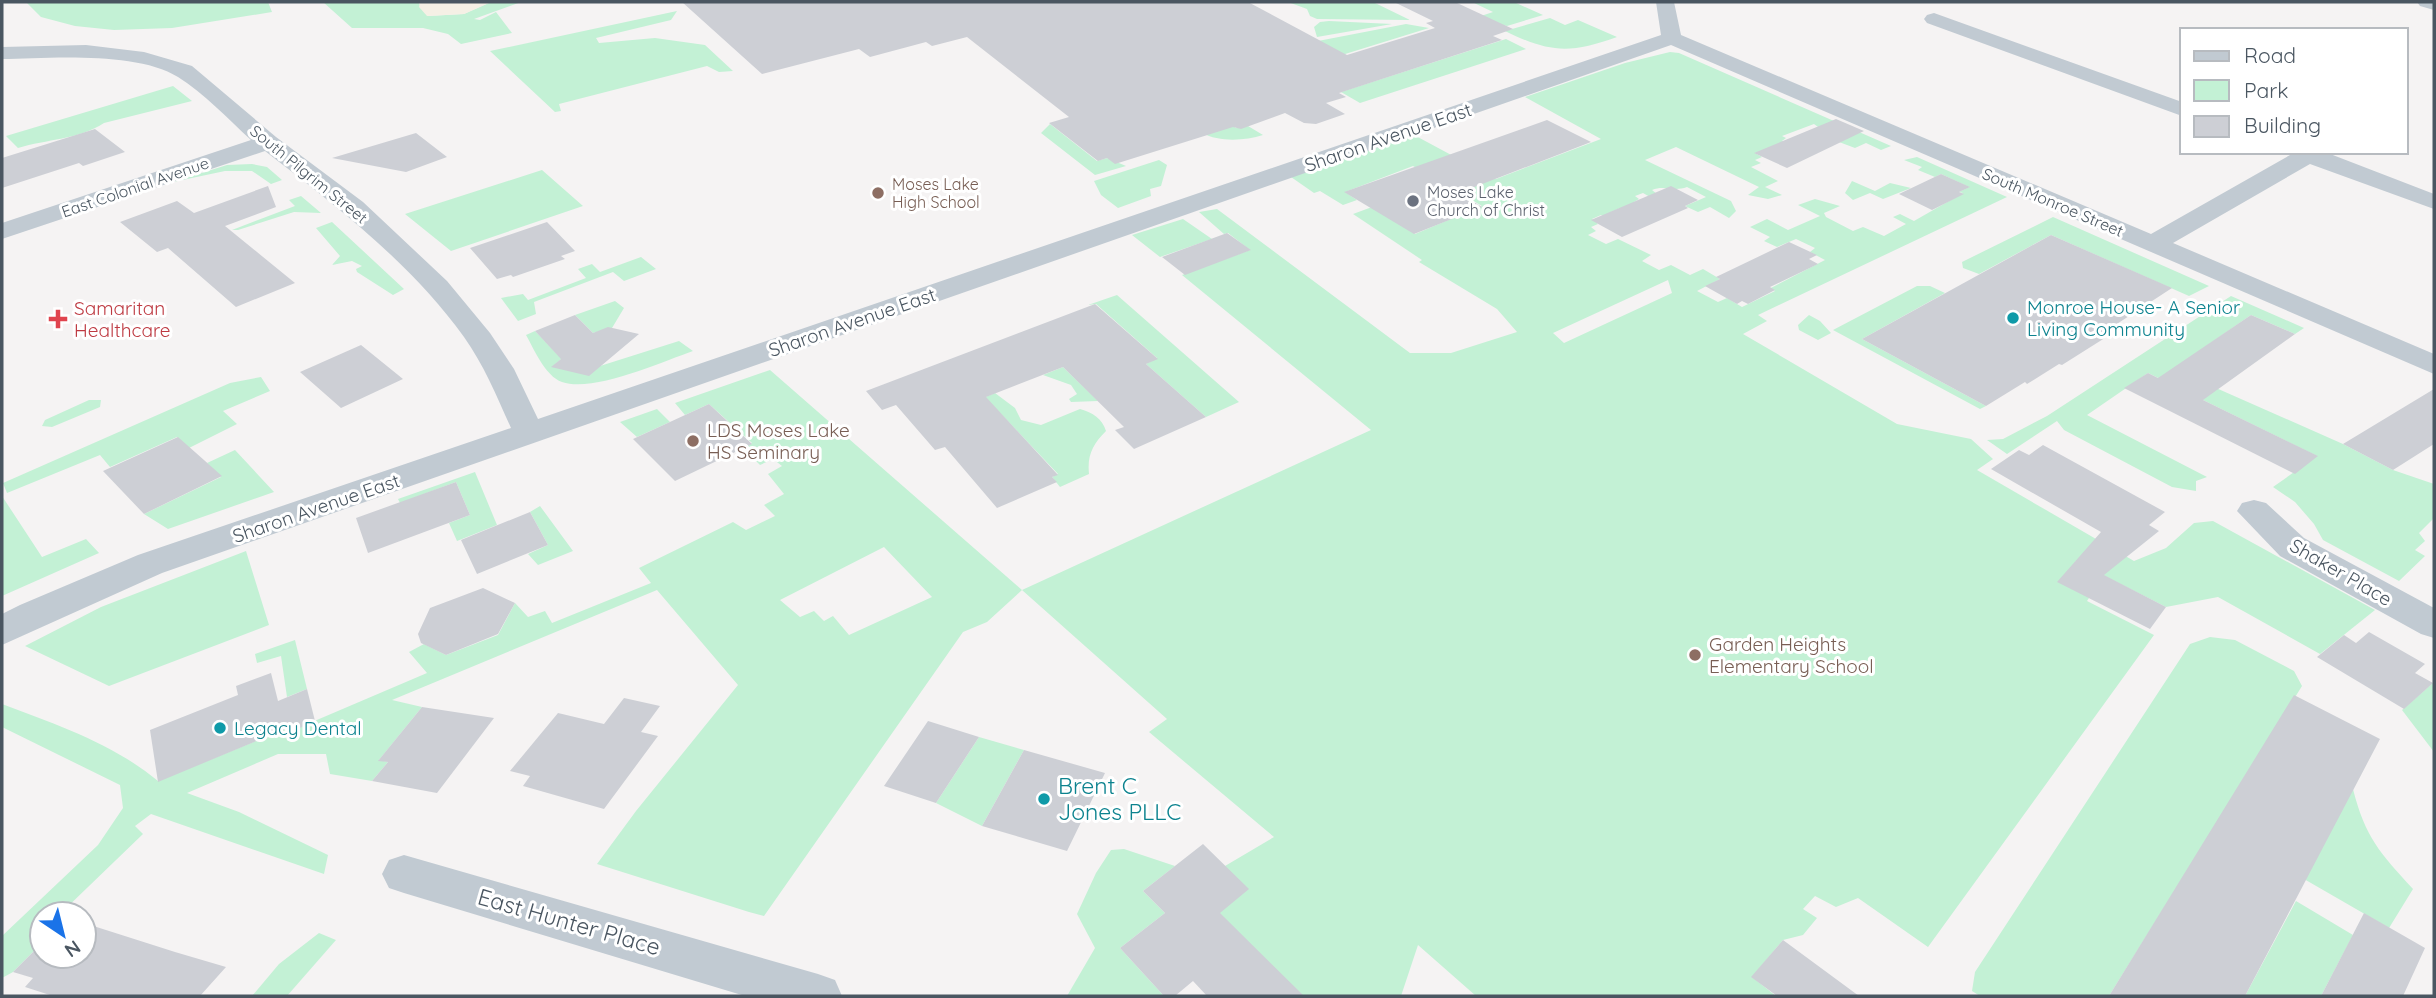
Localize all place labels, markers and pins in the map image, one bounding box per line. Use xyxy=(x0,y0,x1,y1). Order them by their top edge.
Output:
place label: Moses Lake High School xyxy=(892,174,980,212)
place label: Moses Lake Church of Christ xyxy=(1427,182,1545,220)
marker: Moses Lake High School xyxy=(870,185,886,201)
marker: Moses Lake Church of Christ xyxy=(1405,193,1421,209)
place label: Monroe House- A Senior Living Community xyxy=(2027,295,2241,341)
place label: Samaritan Healthcare xyxy=(74,296,171,342)
marker: Samaritan Healthcare xyxy=(48,309,68,329)
marker: Monroe House- A Senior Living Community xyxy=(2005,310,2021,326)
place label: LDS Moses Lake HS Seminary xyxy=(707,418,850,464)
marker: LDS Moses Lake HS Seminary xyxy=(685,433,701,449)
place label: Garden Heights Elementary School xyxy=(1709,632,1874,678)
marker: Garden Heights Elementary School xyxy=(1687,647,1703,663)
place label: Legacy Dental xyxy=(234,716,362,740)
marker: Legacy Dental xyxy=(212,720,228,736)
place label: Brent C Jones PLLC xyxy=(1058,771,1181,826)
marker: Brent C Jones PLLC xyxy=(1036,791,1052,807)

